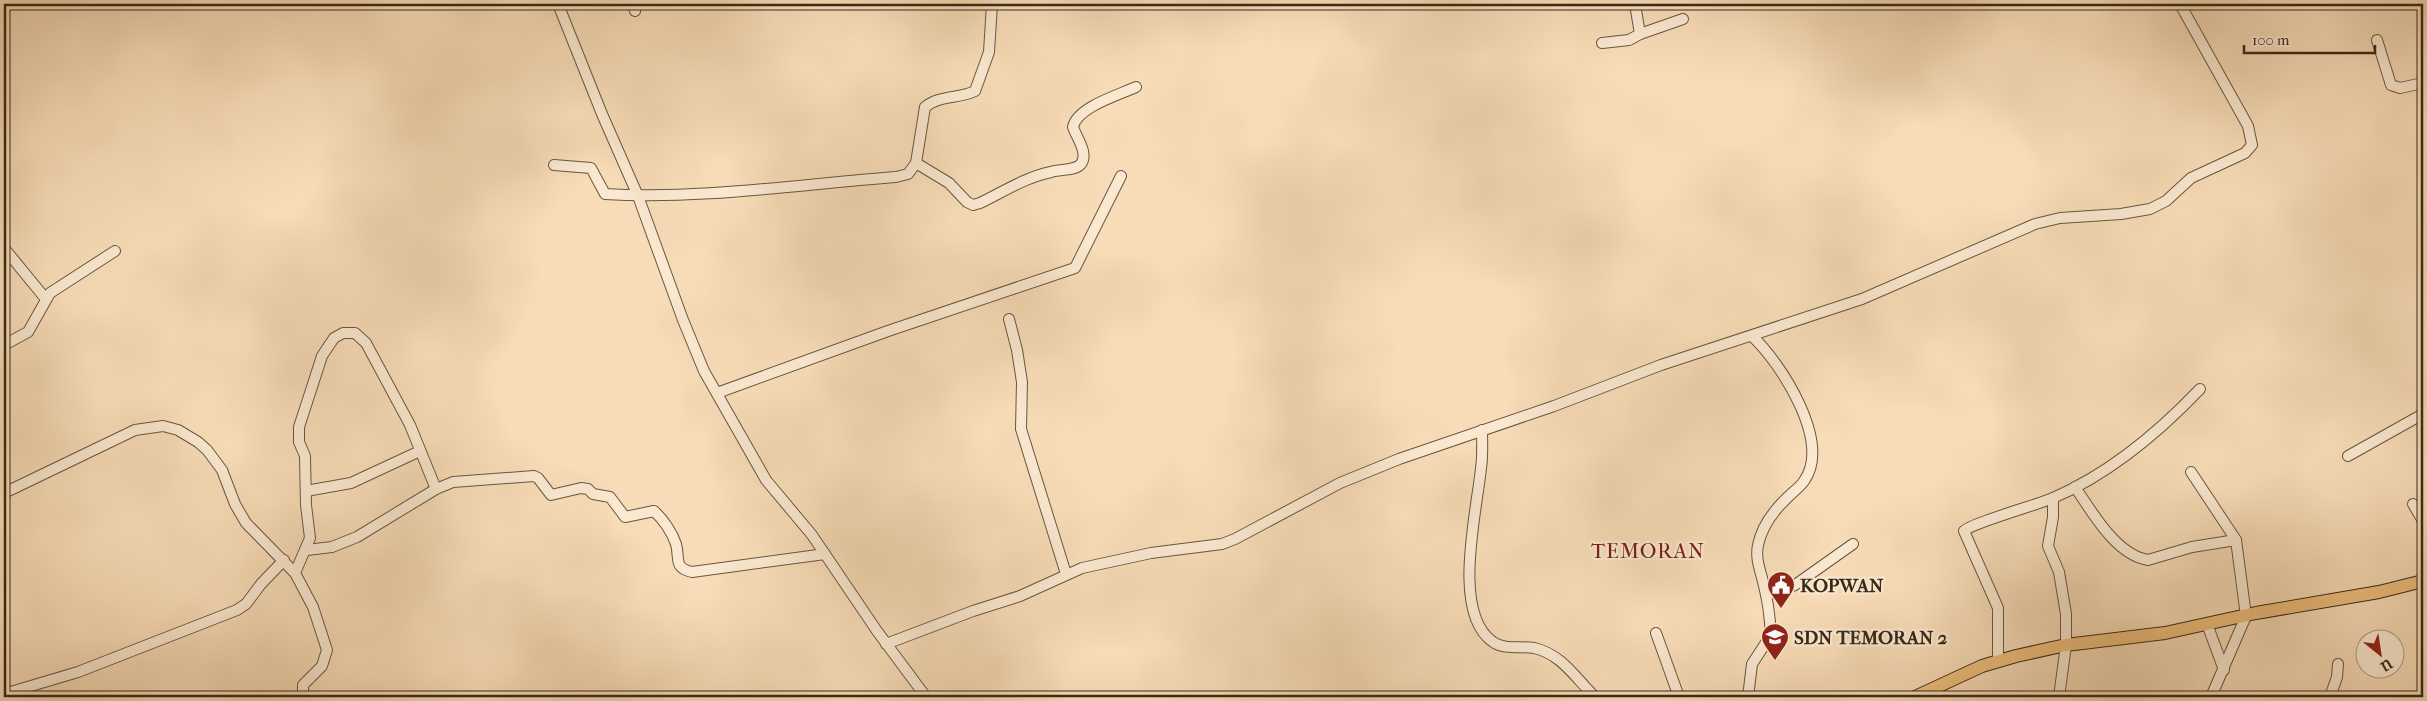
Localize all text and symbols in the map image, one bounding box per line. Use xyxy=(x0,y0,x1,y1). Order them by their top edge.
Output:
scale bar xyxy=(2244,22,2376,54)
text: 100 m xyxy=(2252,31,2290,49)
district label: TEMORAN xyxy=(1591,539,1705,563)
public building icon: KOPWAN xyxy=(1766,570,1796,609)
place label: KOPWAN xyxy=(1800,575,1884,597)
school or university icon: SDN TEMORAN 2 xyxy=(1760,622,1790,661)
place label: SDN TEMORAN 2 xyxy=(1794,627,1948,649)
north arrow xyxy=(2354,628,2404,678)
text: U xyxy=(2377,654,2396,675)

